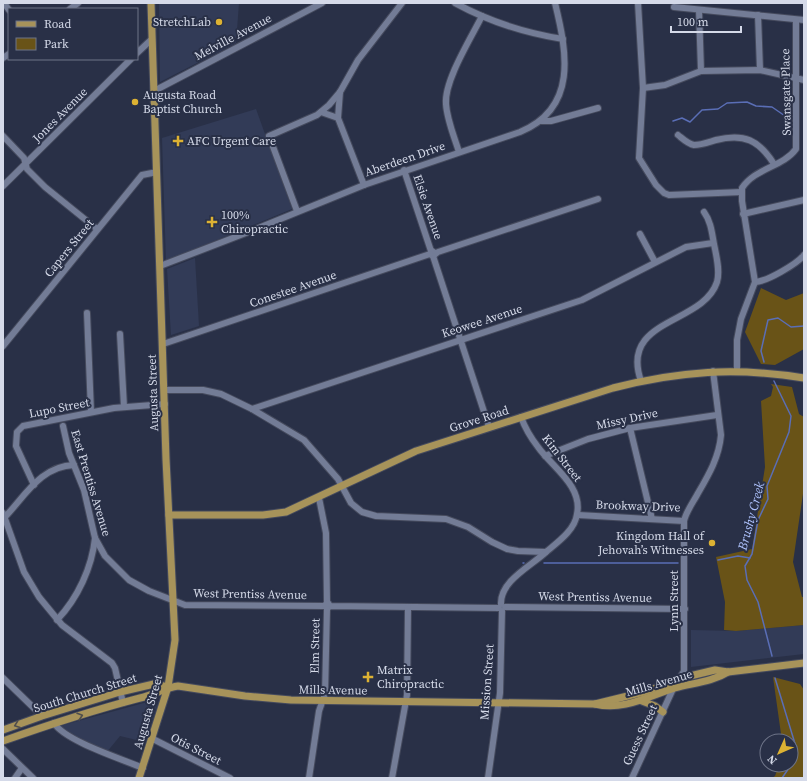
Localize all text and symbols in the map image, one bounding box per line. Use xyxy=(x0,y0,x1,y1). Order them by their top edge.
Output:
legend xyxy=(8,8,138,60)
scale bar xyxy=(671,8,741,34)
street label: Melville Avenue xyxy=(192,10,274,64)
place label: StretchLab xyxy=(153,14,211,30)
text: 100 m xyxy=(677,14,709,30)
text: Road xyxy=(44,16,71,32)
marker: StretchLab xyxy=(214,17,224,27)
text: Park xyxy=(44,36,69,52)
street label: Swansgate Place xyxy=(777,48,795,136)
street label: Jones Avenue xyxy=(28,84,91,147)
place label: Augusta Road Baptist Church xyxy=(143,87,222,117)
marker: Augusta Road Baptist Church xyxy=(130,97,140,107)
place label: AFC Urgent Care xyxy=(187,133,276,149)
marker: AFC Urgent Care xyxy=(172,135,184,147)
street label: Aberdeen Drive xyxy=(363,138,447,180)
street label: Elsie Avenue xyxy=(409,172,447,242)
place label: 100% Chiropractic xyxy=(221,207,288,237)
street label: Capers Street xyxy=(41,215,97,280)
marker: 100% Chiropractic xyxy=(206,216,218,228)
street label: Conestee Avenue xyxy=(247,267,339,311)
street label: Keowee Avenue xyxy=(440,300,524,342)
street label: Augusta Street xyxy=(144,354,162,432)
street label: Lupo Street xyxy=(27,394,91,422)
street label: Grove Road xyxy=(447,402,511,436)
street label: Missy Drive xyxy=(595,405,659,433)
street label: East Prentiss Avenue xyxy=(67,428,115,538)
street label: Kim Street xyxy=(538,431,586,485)
water label: Brushy Creek xyxy=(733,479,769,553)
street label: Brookway Drive xyxy=(595,497,681,515)
place label: Kingdom Hall of Jehovah’s Witnesses xyxy=(597,528,706,558)
marker: Kingdom Hall of Jehovah’s Witnesses xyxy=(707,538,717,548)
street label: Lynn Street xyxy=(666,570,682,632)
street label: West Prentiss Avenue xyxy=(193,585,307,603)
street label: West Prentiss Avenue xyxy=(538,588,652,606)
street label: Elm Street xyxy=(307,618,323,674)
street label: Mission Street xyxy=(476,643,498,721)
place label: Matrix Chiropractic xyxy=(377,662,444,692)
street label: Mills Avenue xyxy=(624,666,694,700)
street label: South Church Street xyxy=(32,670,139,716)
marker: Matrix Chiropractic xyxy=(362,671,374,683)
street label: Augusta Street xyxy=(130,673,166,751)
street label: Mills Avenue xyxy=(298,681,368,699)
street label: Guess Street xyxy=(619,702,661,768)
one-way arrow xyxy=(76,712,83,720)
one-way arrow xyxy=(13,721,20,729)
street label: Otis Street xyxy=(168,729,224,769)
north arrow xyxy=(759,733,799,773)
text: N xyxy=(764,752,780,768)

